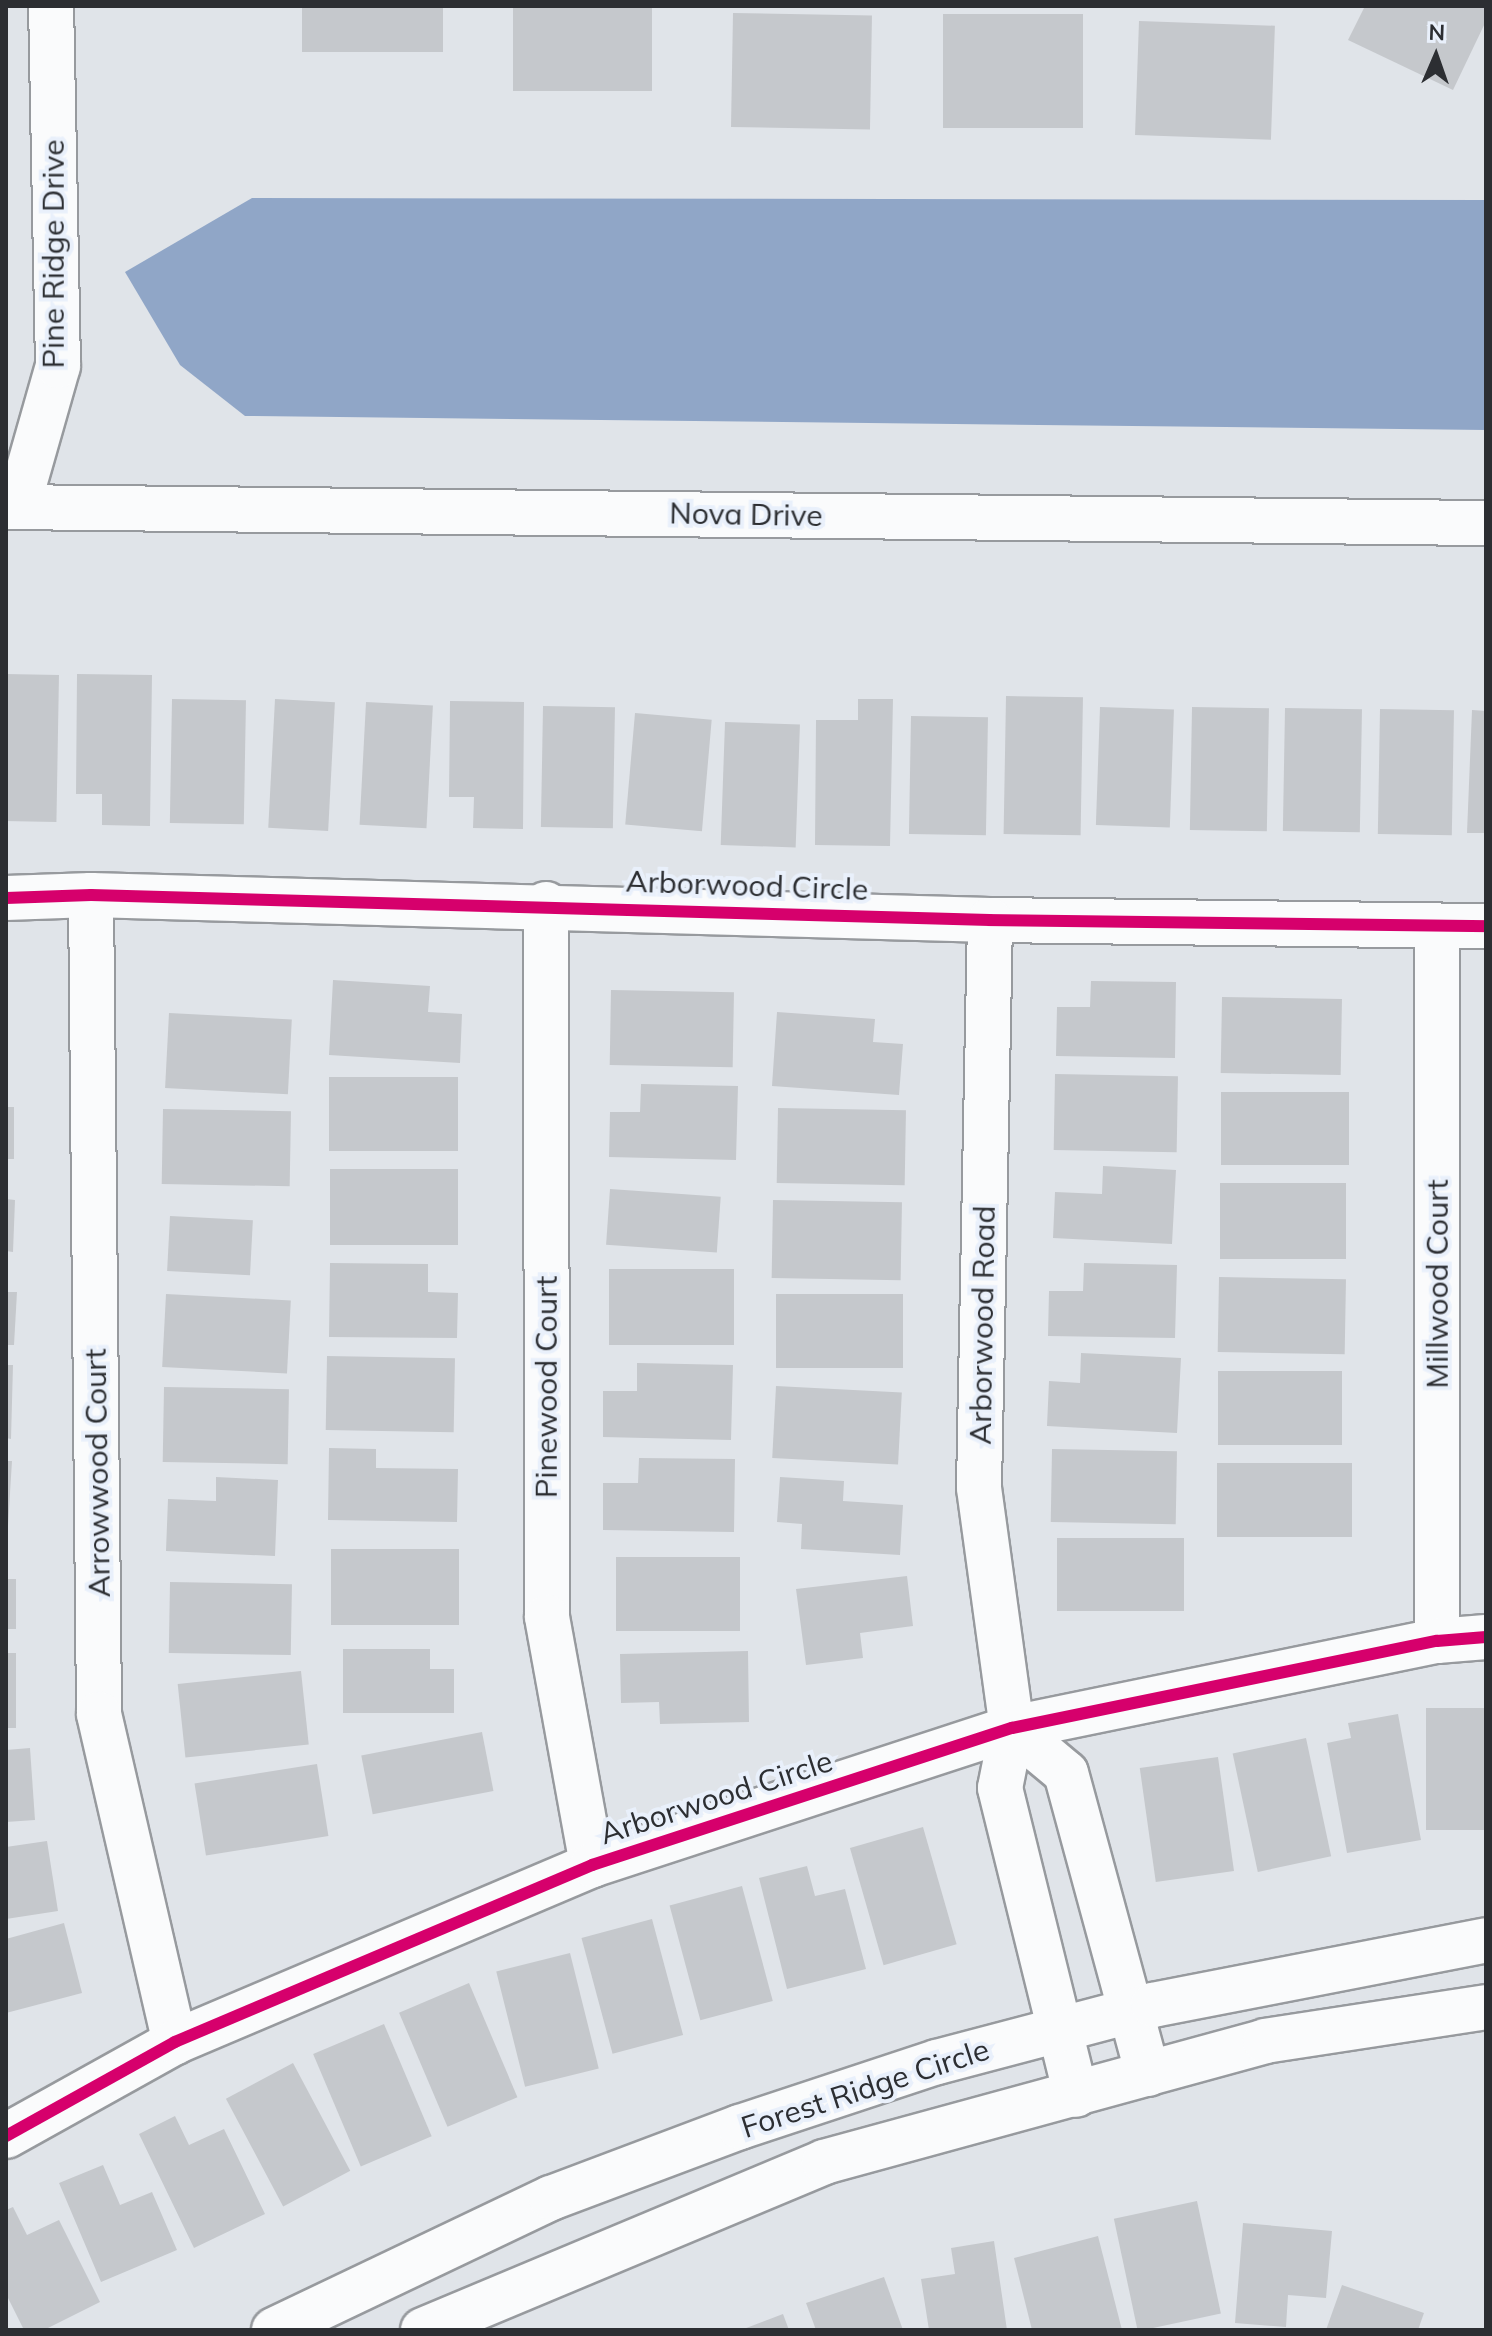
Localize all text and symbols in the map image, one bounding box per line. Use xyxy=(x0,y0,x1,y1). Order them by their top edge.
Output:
north arrow xyxy=(1396,16,1476,96)
text: N xyxy=(1428,18,1446,46)
street label: Pine Ridge Drive xyxy=(35,139,71,369)
street label: Nova Drive xyxy=(669,495,823,533)
street label: Arborwood Circle xyxy=(625,863,869,907)
street label: Millwood Court xyxy=(1419,1179,1455,1389)
street label: Arborwood Road xyxy=(962,1205,1002,1445)
street label: Pinewood Court xyxy=(528,1276,564,1498)
street label: Arrowwood Court xyxy=(77,1348,117,1598)
street label: Arborwood Circle xyxy=(595,1742,837,1852)
street label: Forest Ridge Circle xyxy=(737,2031,993,2145)

